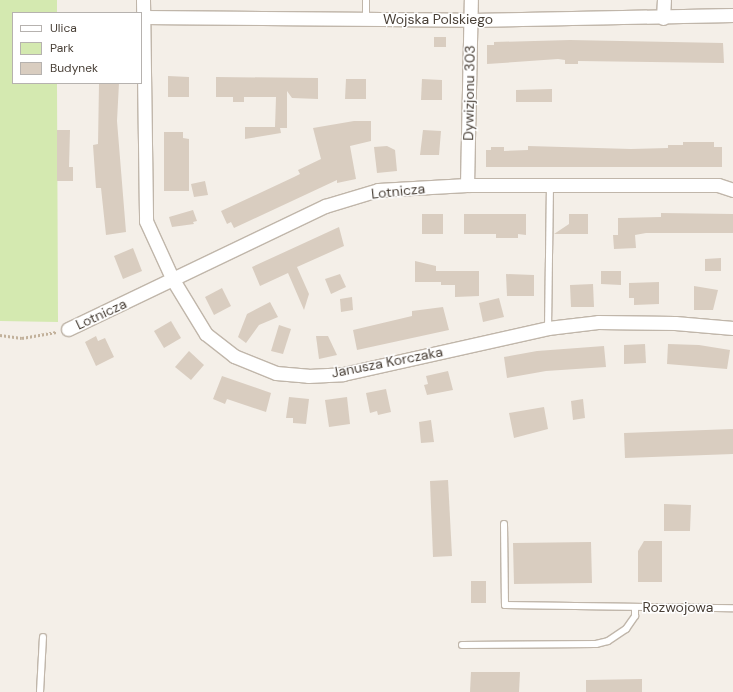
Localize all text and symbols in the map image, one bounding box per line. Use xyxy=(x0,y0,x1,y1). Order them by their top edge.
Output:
street label: Wojska Polskiego xyxy=(383,11,493,27)
legend xyxy=(12,12,142,84)
text: Ulica xyxy=(50,20,77,36)
text: Park xyxy=(50,40,74,56)
street label: Dywizjonu 303 xyxy=(460,45,478,141)
text: Budynek xyxy=(50,60,98,76)
street label: Lotnicza xyxy=(370,180,426,202)
street label: Lotnicza xyxy=(73,295,129,333)
street label: Janusza Korczaka xyxy=(330,343,444,381)
street label: Rozwojowa xyxy=(643,599,713,615)

